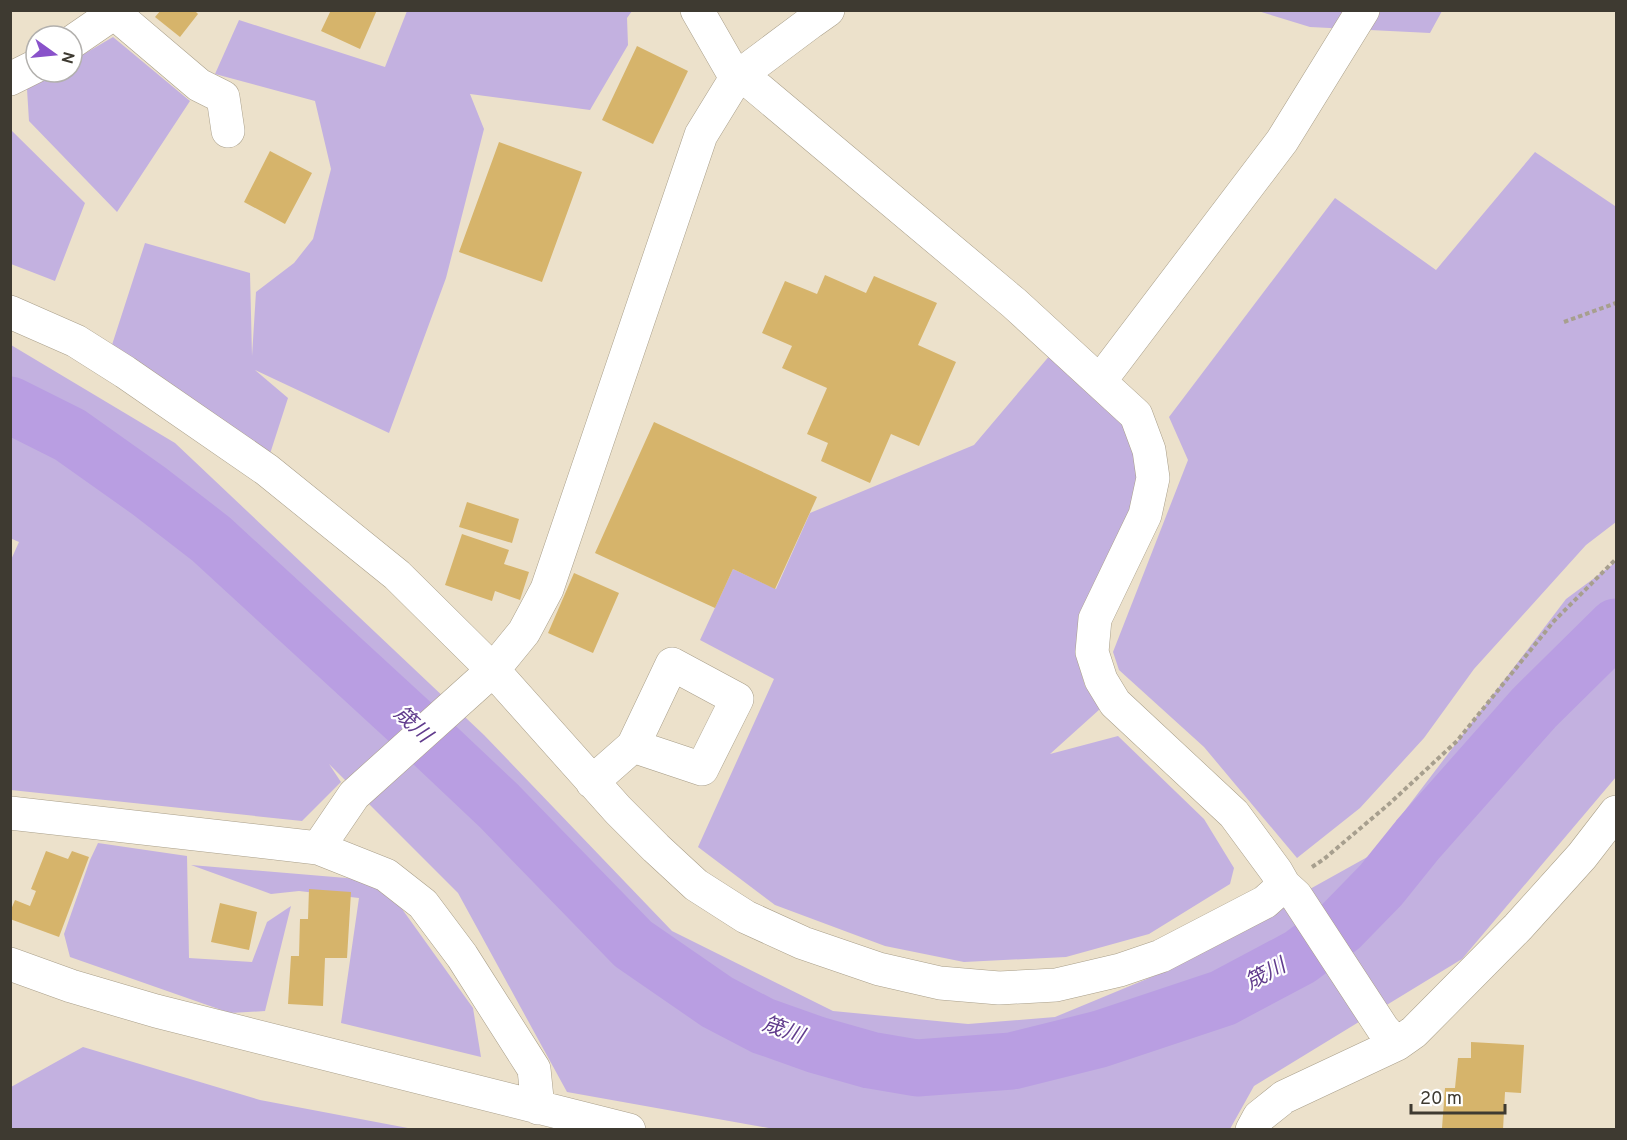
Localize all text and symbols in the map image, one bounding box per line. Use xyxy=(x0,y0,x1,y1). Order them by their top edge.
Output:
north arrow xyxy=(24,24,84,84)
text: N xyxy=(55,49,78,66)
water label: 筬川 xyxy=(387,701,438,751)
water label: 筬川 xyxy=(1241,952,1293,997)
water label: 筬川 xyxy=(759,1011,809,1051)
scale bar xyxy=(1411,1077,1506,1115)
text: 20 m xyxy=(1420,1088,1462,1111)

